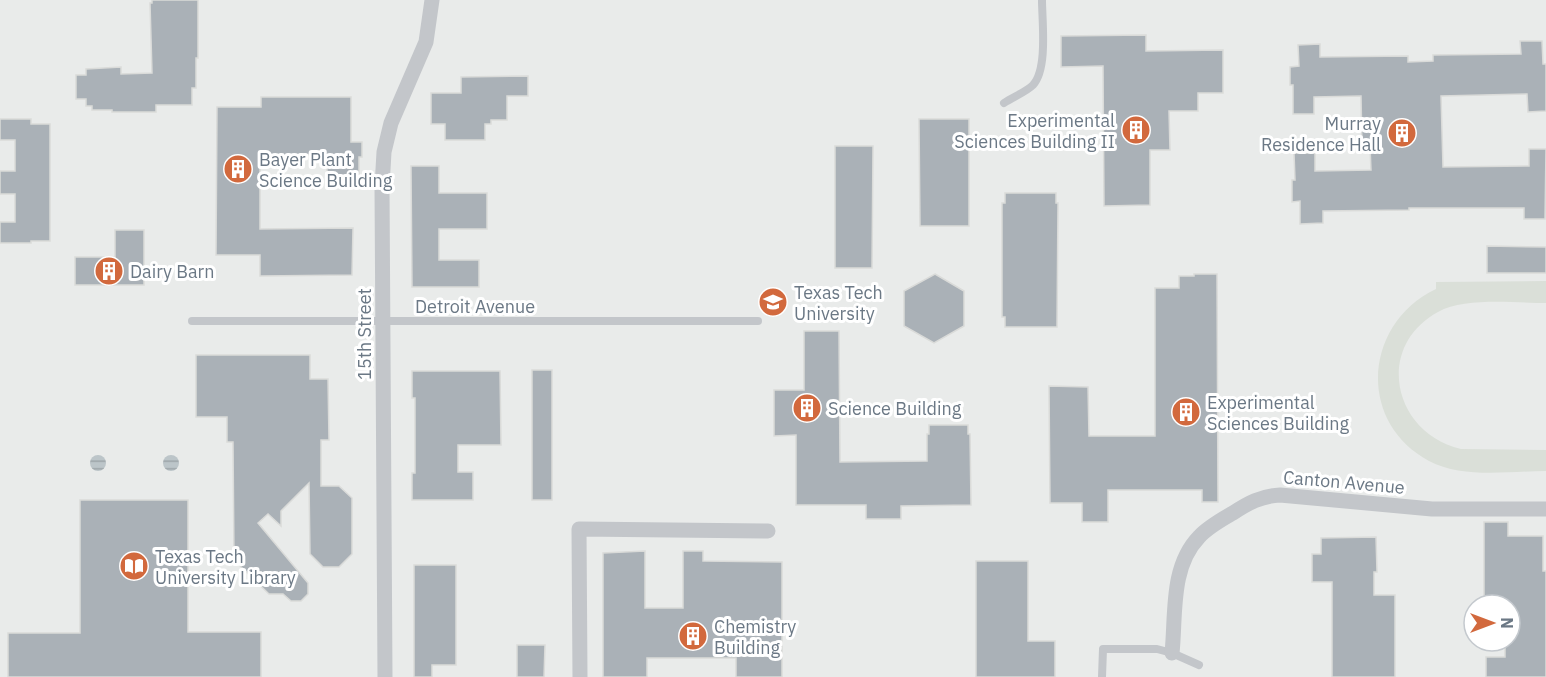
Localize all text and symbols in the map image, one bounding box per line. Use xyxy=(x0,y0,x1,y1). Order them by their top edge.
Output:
place label: Experimental Sciences Building II xyxy=(954,109,1115,153)
place label: Murray Residence Hall xyxy=(1261,112,1381,156)
building icon: Experimental Sciences Building II xyxy=(1120,114,1152,146)
building icon: Murray Residence Hall xyxy=(1386,117,1418,149)
place label: Bayer Plant Science Building xyxy=(259,148,393,192)
building icon: Bayer Plant Science Building xyxy=(222,153,254,185)
building icon: Dairy Barn xyxy=(93,255,125,287)
place label: Dairy Barn xyxy=(130,260,214,283)
place label: Texas Tech University xyxy=(794,281,883,325)
school or university icon: Texas Tech University xyxy=(757,286,789,318)
street label: 15th Street xyxy=(353,288,376,380)
street label: Detroit Avenue xyxy=(415,295,535,318)
place label: Experimental Sciences Building xyxy=(1207,391,1349,435)
building icon: Science Building xyxy=(791,392,823,424)
building icon: Experimental Sciences Building xyxy=(1170,396,1202,428)
place label: Science Building xyxy=(828,397,962,420)
street label: Canton Avenue xyxy=(1282,465,1406,499)
place label: Texas Tech University Library xyxy=(155,545,296,589)
library icon: Texas Tech University Library xyxy=(118,550,150,582)
north arrow xyxy=(1462,593,1522,653)
place label: Chemistry Building xyxy=(714,615,796,659)
text: N xyxy=(1497,617,1517,629)
building icon: Chemistry Building xyxy=(677,620,709,652)

